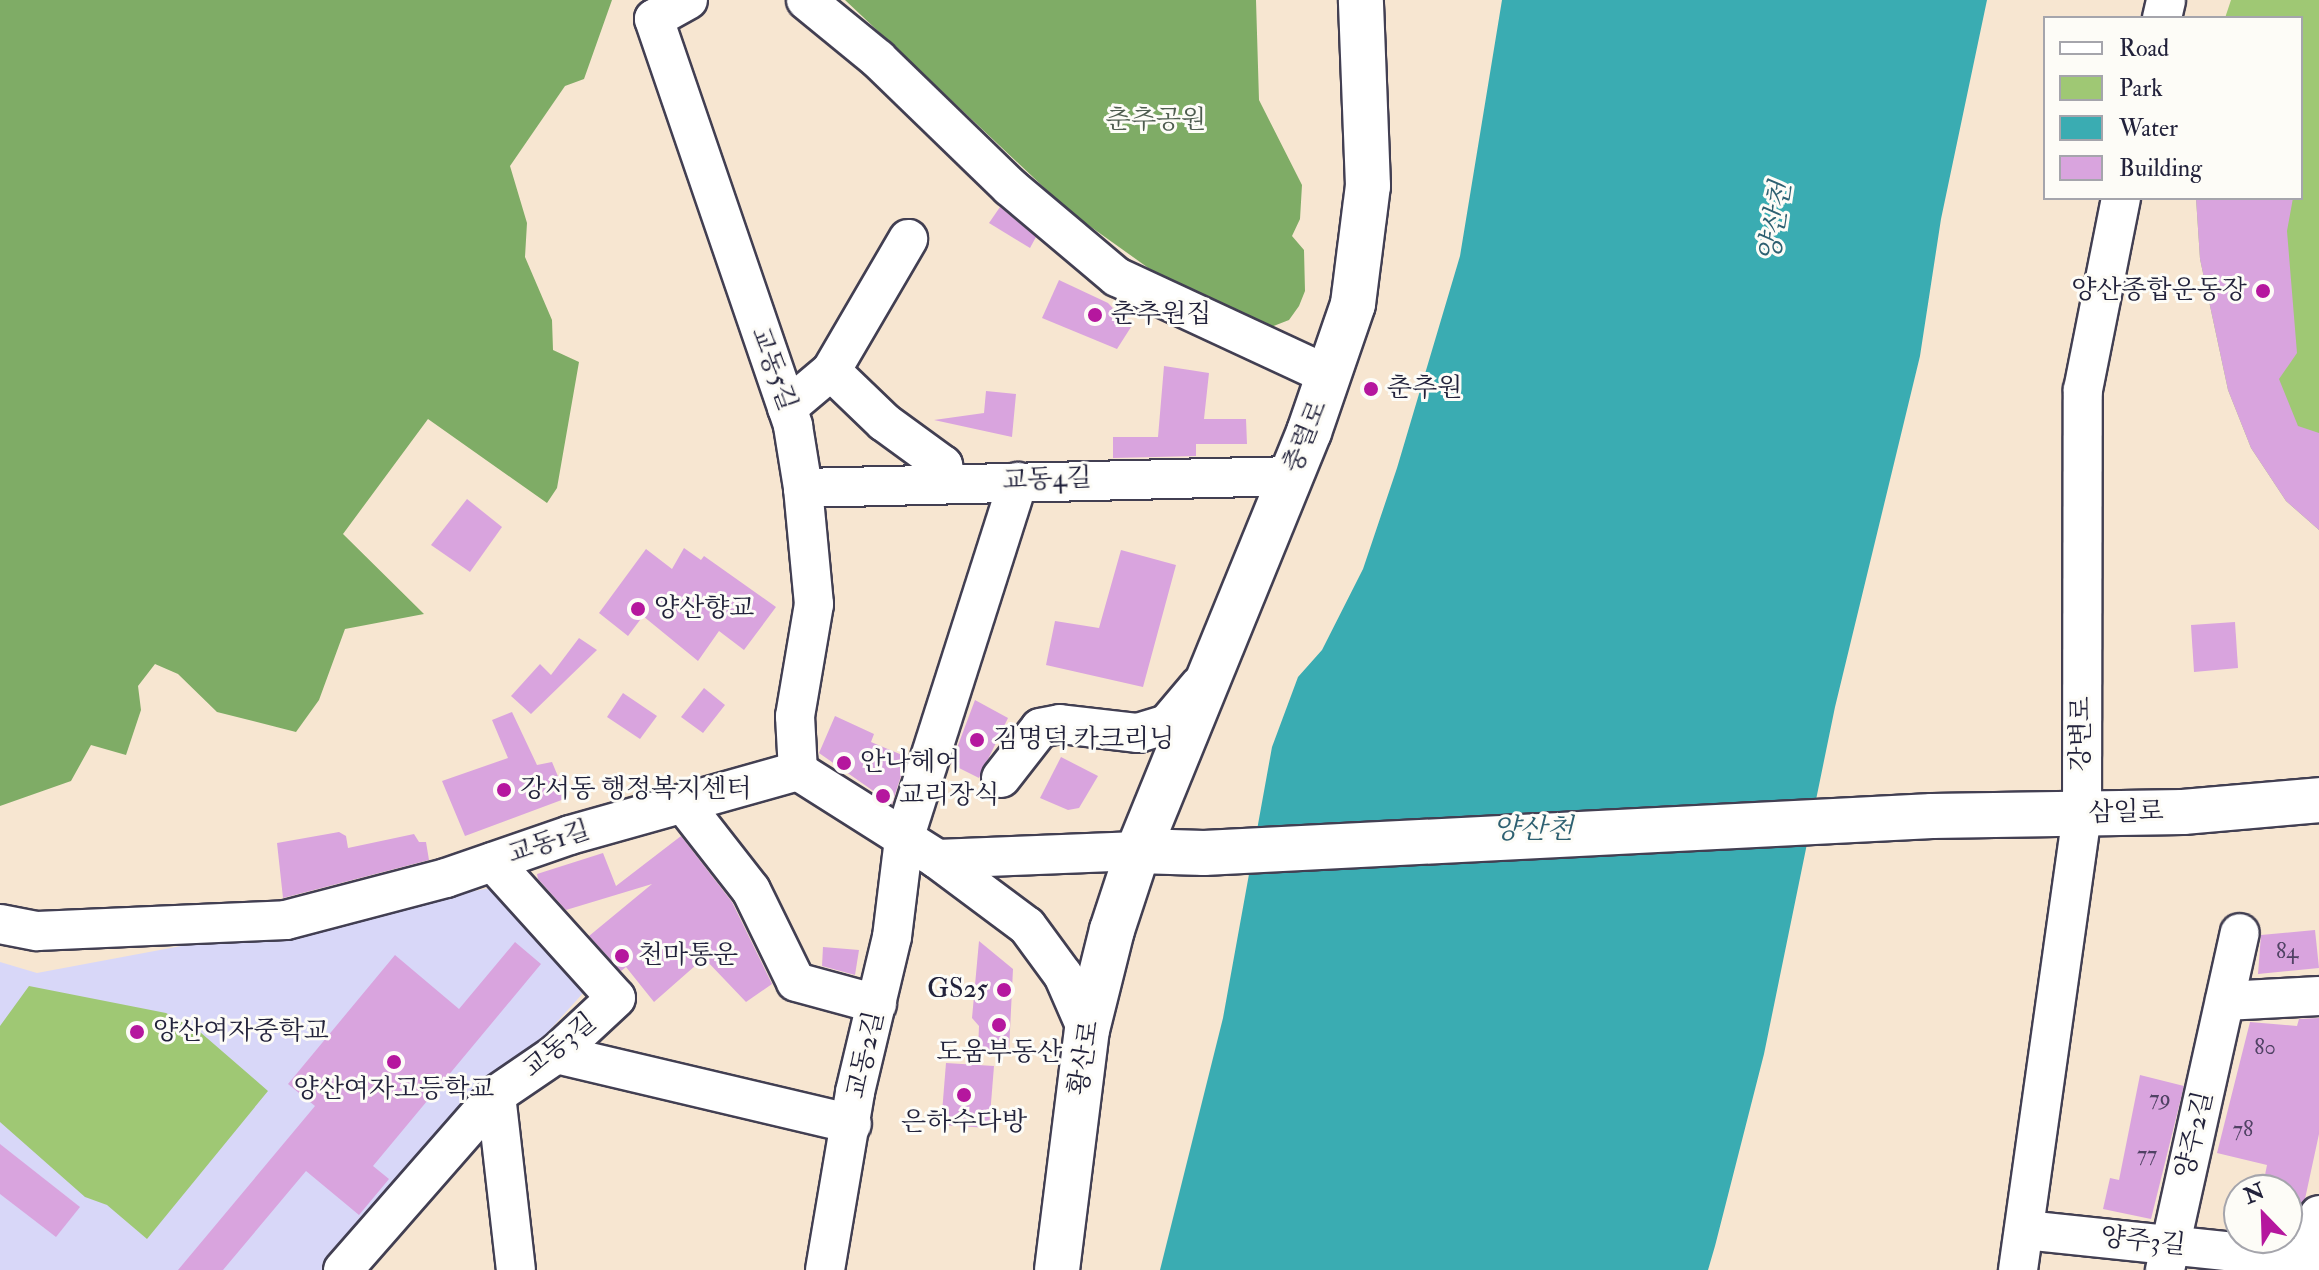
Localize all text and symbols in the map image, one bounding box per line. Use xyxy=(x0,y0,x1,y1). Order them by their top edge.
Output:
legend xyxy=(2043,16,2303,200)
text: Road xyxy=(2119,33,2169,64)
text: Park xyxy=(2119,73,2163,104)
park label: 춘추공원 xyxy=(1106,105,1206,137)
text: Water xyxy=(2119,113,2178,144)
text: Building xyxy=(2119,153,2202,184)
water label: 양산천 xyxy=(1753,179,1799,265)
place label: 양산종합운동장 xyxy=(2071,275,2247,307)
marker: 양산종합운동장 xyxy=(2254,282,2272,300)
place label: 춘추원집 xyxy=(1111,299,1211,331)
marker: 춘추원집 xyxy=(1086,306,1104,324)
street label: 교동5길 xyxy=(744,323,802,415)
place label: 춘추원 xyxy=(1387,373,1462,405)
marker: 춘추원 xyxy=(1362,380,1380,398)
street label: 충렬로 xyxy=(1277,396,1335,478)
street label: 교동4길 xyxy=(1002,463,1092,497)
place label: 양산향교 xyxy=(654,593,754,625)
marker: 양산향교 xyxy=(629,600,647,618)
street label: 강변로 xyxy=(2066,696,2098,772)
place label: 김명덕 카크리닝 xyxy=(993,724,1174,756)
marker: 김명덕 카크리닝 xyxy=(968,731,986,749)
place label: 안나헤어 xyxy=(860,747,960,779)
marker: 안나헤어 xyxy=(835,754,853,772)
place label: 강서동 행정복지센터 xyxy=(520,774,752,806)
place label: 교리장식 xyxy=(899,780,999,812)
marker: 강서동 행정복지센터 xyxy=(495,781,513,799)
marker: 교리장식 xyxy=(874,787,892,805)
street label: 삼일로 xyxy=(2088,797,2164,829)
water label: 양산천 xyxy=(1492,813,1574,847)
street label: 교동1길 xyxy=(504,815,594,871)
house number: 84 xyxy=(2276,939,2298,965)
place label: 천마통운 xyxy=(638,940,738,972)
marker: 천마통운 xyxy=(613,947,631,965)
place label: GS25 xyxy=(927,974,988,1006)
marker: GS25 xyxy=(995,981,1013,999)
street label: 교동3길 xyxy=(517,1007,603,1085)
street label: 교동2길 xyxy=(841,1008,891,1102)
place label: 양산여자중학교 xyxy=(153,1016,329,1048)
marker: 도움부동산 xyxy=(990,1016,1008,1034)
street label: 황산로 xyxy=(1064,1018,1106,1098)
marker: 양산여자중학교 xyxy=(128,1023,146,1041)
house number: 80 xyxy=(2254,1035,2276,1061)
place label: 도움부동산 xyxy=(936,1037,1062,1069)
marker: 양산여자고등학교 xyxy=(385,1053,403,1071)
place label: 양산여자고등학교 xyxy=(294,1074,494,1106)
marker: 은하수다방 xyxy=(955,1086,973,1104)
house number: 79 xyxy=(2149,1086,2171,1112)
street label: 양주2길 xyxy=(2170,1088,2220,1182)
place label: 은하수다방 xyxy=(901,1107,1027,1139)
house number: 78 xyxy=(2233,1117,2253,1143)
house number: 77 xyxy=(2137,1142,2157,1168)
north arrow xyxy=(2223,1174,2303,1254)
text: N xyxy=(2240,1177,2269,1210)
street label: 양주3길 xyxy=(2099,1222,2187,1262)

